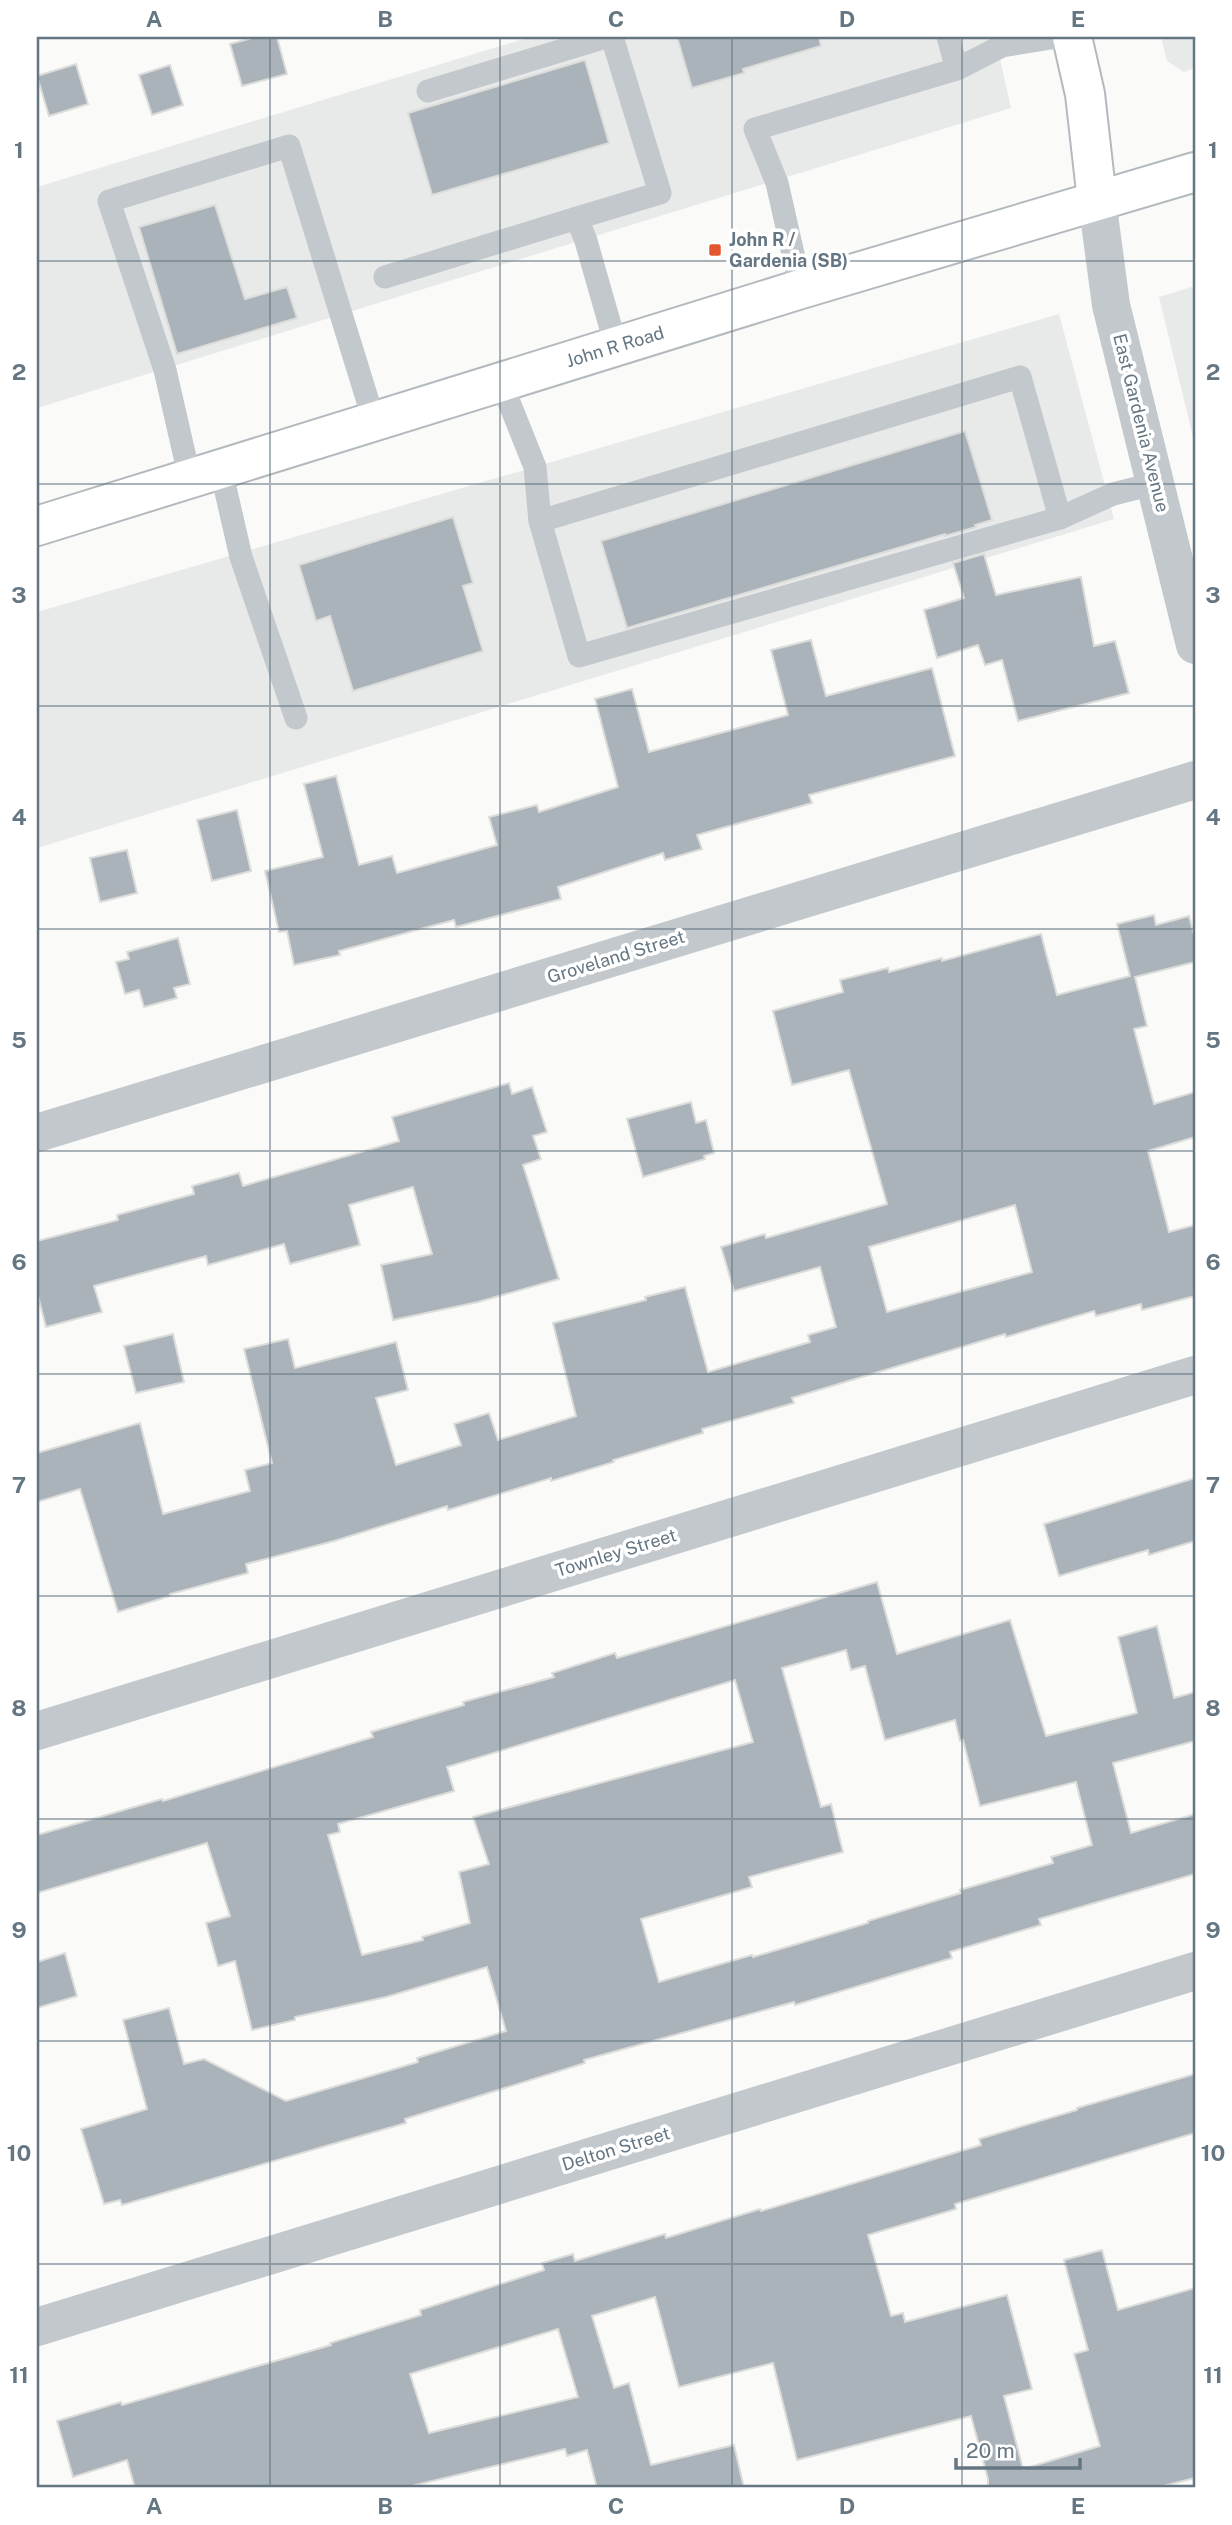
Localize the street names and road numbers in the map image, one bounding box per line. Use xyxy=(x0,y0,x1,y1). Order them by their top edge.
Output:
street label: John R Road xyxy=(563,322,666,371)
street label: East Gardenia Avenue xyxy=(1109,331,1174,514)
street label: Groveland Street xyxy=(545,926,687,987)
street label: Townley Street xyxy=(553,1524,679,1581)
street label: Delton Street xyxy=(559,2122,672,2175)

